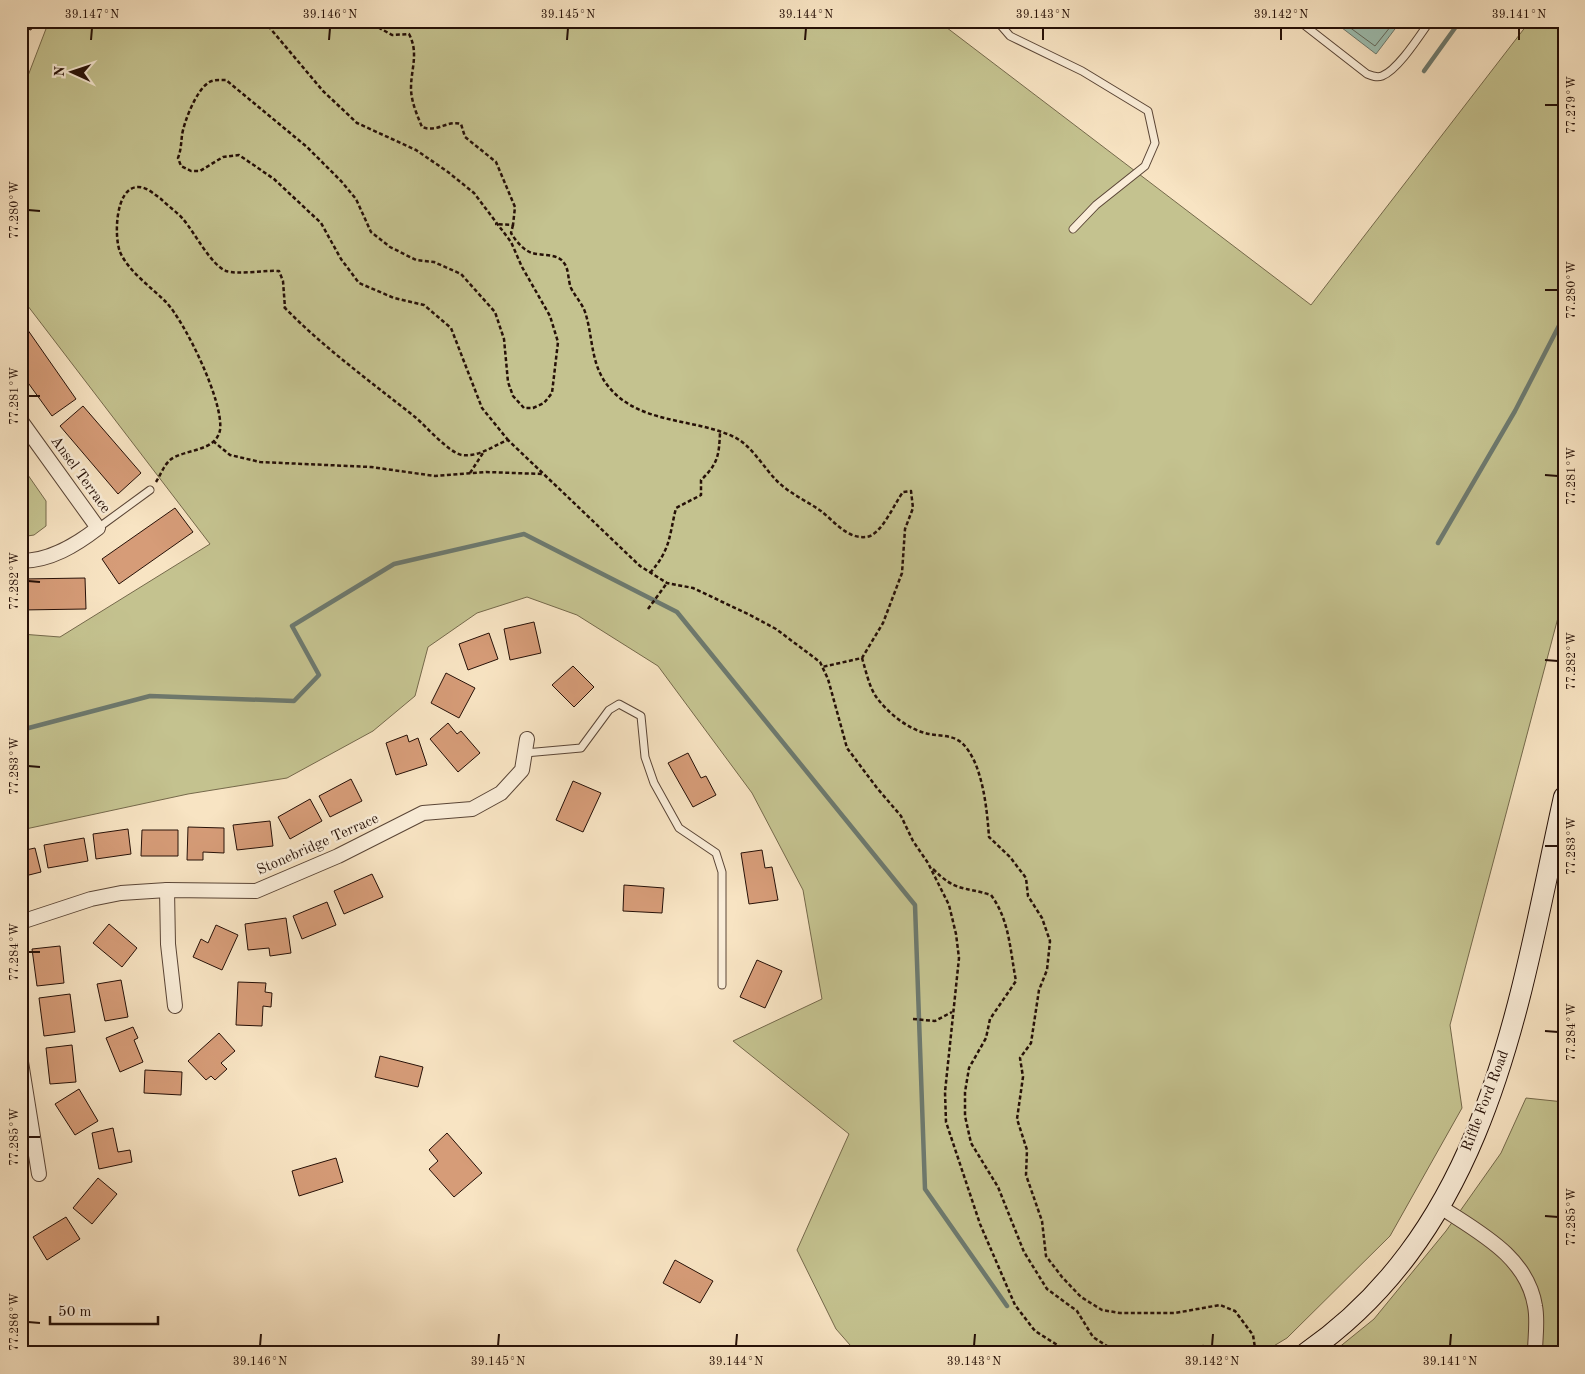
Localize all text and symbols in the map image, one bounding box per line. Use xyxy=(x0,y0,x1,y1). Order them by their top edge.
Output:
text: 39.145°N xyxy=(541,8,595,21)
text: 39.147°N xyxy=(65,9,119,21)
text: 39.146°N xyxy=(303,9,357,21)
text: 39.144°N xyxy=(779,9,833,21)
text: 39.143°N xyxy=(1016,9,1070,21)
text: 39.142°N xyxy=(1254,9,1308,21)
text: 39.141°N xyxy=(1492,9,1546,21)
north arrow xyxy=(48,48,98,98)
text: N xyxy=(53,65,67,77)
text: 77.279°W xyxy=(1566,76,1578,134)
text: 77.280°W xyxy=(9,181,21,239)
text: 77.280°W xyxy=(1566,261,1578,319)
text: 77.281°W xyxy=(9,367,21,425)
street label: Ansel Terrace xyxy=(47,434,113,516)
text: 77.281°W xyxy=(1566,447,1578,505)
text: 77.282°W xyxy=(9,552,21,610)
text: 77.282°W xyxy=(1566,632,1578,690)
text: 77.283°W xyxy=(9,737,21,795)
street label: Stonebridge Terrace xyxy=(255,811,381,879)
text: 77.283°W xyxy=(1566,817,1578,875)
text: 77.284°W xyxy=(9,923,21,981)
text: 77.284°W xyxy=(1566,1003,1578,1061)
street label: Riffle Ford Road xyxy=(1460,1048,1512,1154)
text: 77.285°W xyxy=(8,1108,21,1166)
text: 77.285°W xyxy=(1565,1188,1578,1246)
text: 77.286°W xyxy=(9,1293,21,1351)
scale bar xyxy=(50,1294,158,1326)
text: 50 m xyxy=(58,1305,92,1320)
text: 39.145°N xyxy=(471,1355,525,1368)
text: 39.146°N xyxy=(233,1356,287,1368)
text: 39.144°N xyxy=(709,1356,763,1368)
text: 39.143°N xyxy=(947,1356,1001,1368)
text: 39.142°N xyxy=(1185,1356,1239,1368)
text: 39.141°N xyxy=(1423,1356,1477,1368)

